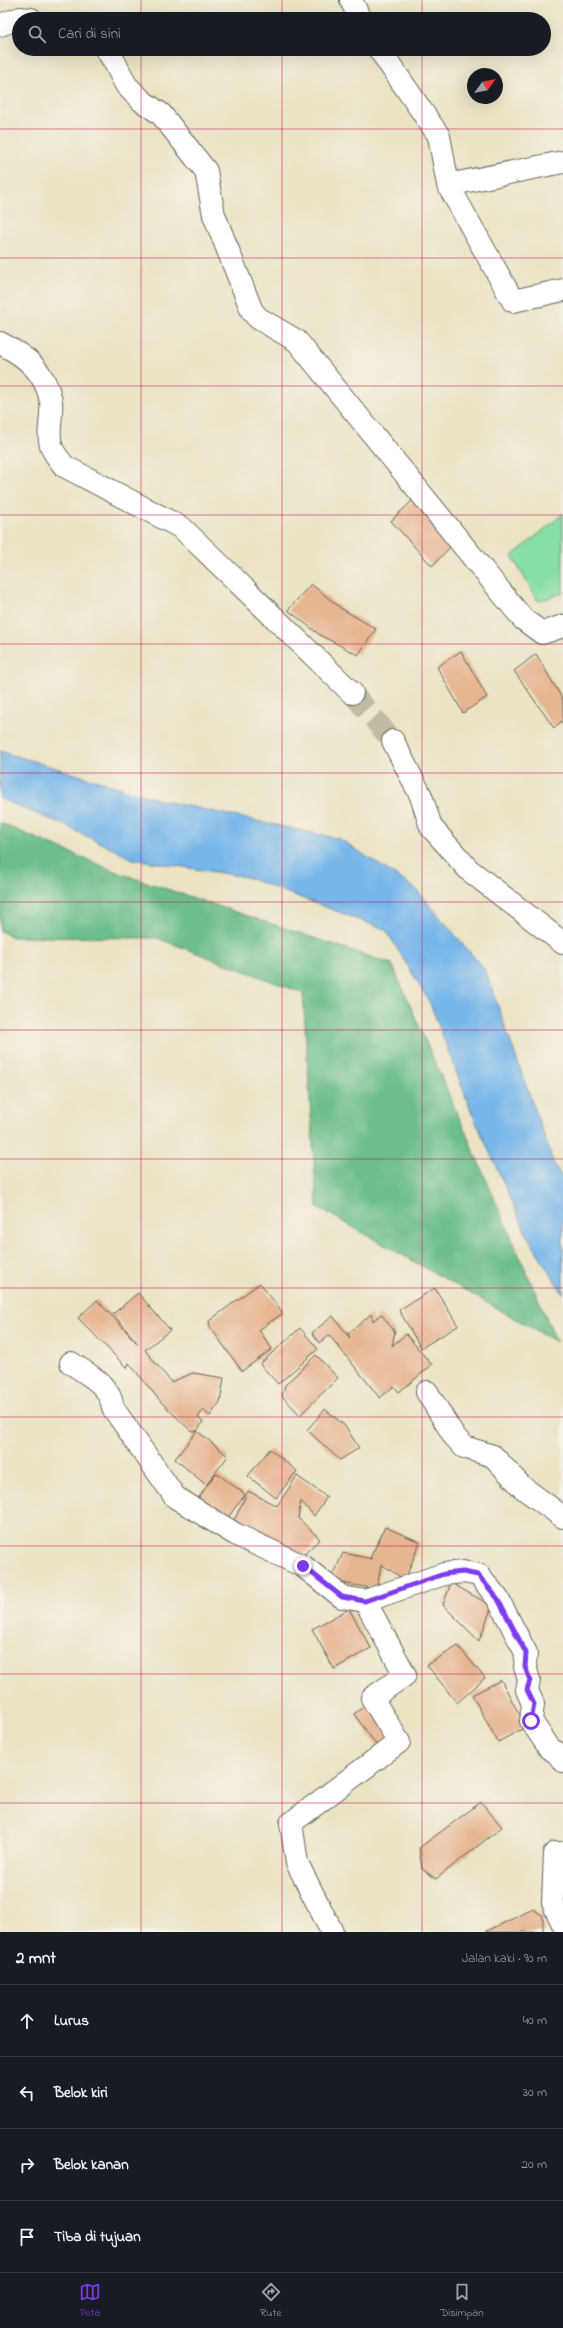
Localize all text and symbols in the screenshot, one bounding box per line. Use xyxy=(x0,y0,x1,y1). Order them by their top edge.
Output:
search box xyxy=(12,12,551,56)
icon: search xyxy=(26,23,48,45)
text: Cari di sini xyxy=(58,23,121,45)
north arrow xyxy=(467,68,503,104)
route end xyxy=(294,1557,312,1575)
route start xyxy=(522,1712,540,1730)
text: 2 mnt xyxy=(16,1946,56,1971)
text: Jalan kaki · 90 m xyxy=(462,1949,547,1968)
icon: ahead xyxy=(16,2010,38,2032)
text: Lurus xyxy=(54,2010,89,2032)
text: 40 m xyxy=(523,2011,547,2030)
icon: left xyxy=(16,2082,38,2104)
text: Belok kiri xyxy=(54,2082,108,2104)
text: 30 m xyxy=(523,2083,547,2102)
icon: right xyxy=(16,2154,38,2176)
text: Belok kanan xyxy=(54,2154,129,2176)
text: 20 m xyxy=(522,2155,547,2174)
icon: arrive xyxy=(16,2226,38,2248)
text: Tiba di tujuan xyxy=(54,2226,141,2248)
tab: Peta xyxy=(79,2281,101,2321)
tab: Rute xyxy=(260,2281,282,2321)
tab: Disimpan xyxy=(440,2281,484,2321)

